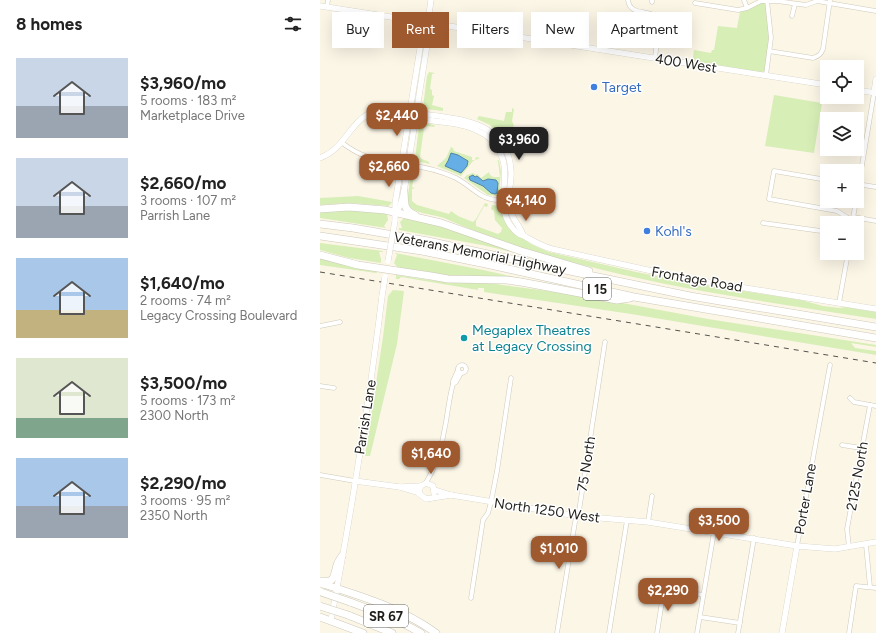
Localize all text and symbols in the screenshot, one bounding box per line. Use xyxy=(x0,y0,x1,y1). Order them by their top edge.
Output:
chip: Buy xyxy=(332,12,384,48)
chip: Rent xyxy=(392,12,449,48)
chip: Filters xyxy=(457,12,523,48)
chip: New xyxy=(531,12,589,48)
chip: Apartment xyxy=(597,12,692,48)
icon: filters xyxy=(282,13,304,35)
text: 8 homes xyxy=(16,14,82,34)
street label: 400 West xyxy=(654,50,718,77)
map controls xyxy=(820,60,864,260)
button: locate xyxy=(820,60,864,104)
text: $3,960/mo xyxy=(140,73,226,93)
icon: home xyxy=(48,74,96,122)
place label: Target xyxy=(602,79,642,96)
marker: Target xyxy=(589,82,599,92)
text: 5 rooms · 183 m² xyxy=(140,93,236,108)
pin: $2,440 xyxy=(364,103,430,137)
text: Marketplace Drive xyxy=(140,108,245,123)
text: $2,440 xyxy=(376,108,418,123)
button: layers xyxy=(820,112,864,156)
pin: $3,960 xyxy=(486,127,552,161)
text: $3,960 xyxy=(498,132,540,147)
pin: $2,660 xyxy=(356,154,422,188)
text: $2,660 xyxy=(368,159,410,174)
button: + xyxy=(820,164,864,208)
text: $2,660/mo xyxy=(140,173,226,193)
icon: home xyxy=(48,174,96,222)
pin: $4,140 xyxy=(493,188,559,222)
text: 3 rooms · 107 m² xyxy=(140,193,236,208)
text: $4,140 xyxy=(506,193,546,208)
text: Parrish Lane xyxy=(140,208,210,223)
button: − xyxy=(820,216,864,260)
place label: Kohl's xyxy=(655,223,692,240)
marker: Kohl's xyxy=(642,226,652,236)
street label: Veterans Memorial Highway xyxy=(392,228,568,279)
street label: Frontage Road xyxy=(650,263,744,296)
text: $1,640/mo xyxy=(140,273,225,293)
icon: home xyxy=(48,274,96,322)
road number: I 15 xyxy=(583,278,611,300)
text: 2 rooms · 74 m² xyxy=(140,293,231,308)
text: Legacy Crossing Boulevard xyxy=(140,308,297,323)
place label: Megaplex Theatres at Legacy Crossing xyxy=(472,322,592,355)
marker: Megaplex Theatres at Legacy Crossing xyxy=(459,333,469,343)
text: $3,500/mo xyxy=(140,373,227,393)
icon: home xyxy=(48,374,96,422)
street label: Parrish Lane xyxy=(351,378,380,456)
text: 5 rooms · 173 m² xyxy=(140,393,235,408)
text: 2300 North xyxy=(140,408,208,423)
street label: 75 North xyxy=(574,435,599,493)
street label: 2125 North xyxy=(843,440,872,512)
pin: $1,640 xyxy=(398,441,464,475)
text: $1,640 xyxy=(411,446,451,461)
street label: Porter Lane xyxy=(791,462,820,536)
text: $2,290/mo xyxy=(140,473,226,493)
icon: home xyxy=(48,474,96,522)
text: 3 rooms · 95 m² xyxy=(140,493,230,508)
street label: North 1250 West xyxy=(493,495,601,526)
text: 2350 North xyxy=(140,508,208,523)
pin: $3,500 xyxy=(686,508,752,542)
text: $3,500 xyxy=(698,513,740,528)
pin: $1,010 xyxy=(526,536,592,570)
text: $1,010 xyxy=(540,541,578,556)
pin: $2,290 xyxy=(635,578,701,612)
text: $2,290 xyxy=(647,583,689,598)
road number: SR 67 xyxy=(364,605,408,627)

